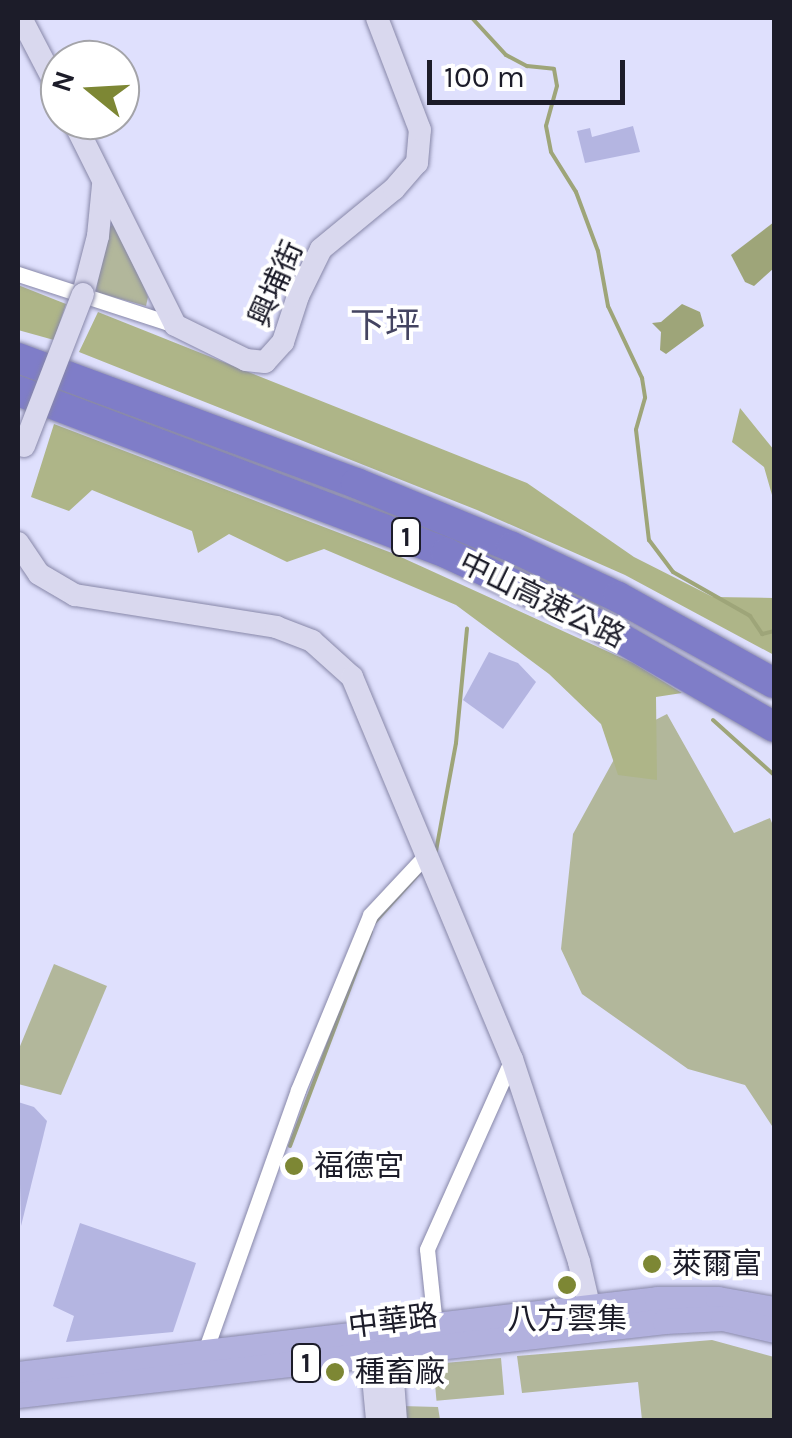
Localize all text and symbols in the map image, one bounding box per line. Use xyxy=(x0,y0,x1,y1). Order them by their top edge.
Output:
north arrow xyxy=(40,40,140,140)
scale bar xyxy=(432,40,630,102)
text: 100 m xyxy=(444,59,525,95)
text: N xyxy=(44,67,82,96)
street label: 興埔街 xyxy=(241,236,311,332)
district label: 下坪 xyxy=(350,305,420,347)
road number: 1 xyxy=(391,514,421,560)
street label: 中山高速公路 xyxy=(453,544,631,656)
place label: 福德宮 xyxy=(314,1148,404,1184)
marker: 福德宮 xyxy=(283,1155,305,1177)
place label: 萊爾富 xyxy=(672,1246,762,1282)
marker: 萊爾富 xyxy=(641,1253,663,1275)
marker: 八方雲集 xyxy=(556,1274,578,1296)
street label: 中華路 xyxy=(346,1298,440,1344)
place label: 八方雲集 xyxy=(507,1301,627,1337)
road number: 1 xyxy=(291,1340,321,1386)
place label: 種畜廠 xyxy=(355,1354,445,1390)
marker: 種畜廠 xyxy=(324,1361,346,1383)

